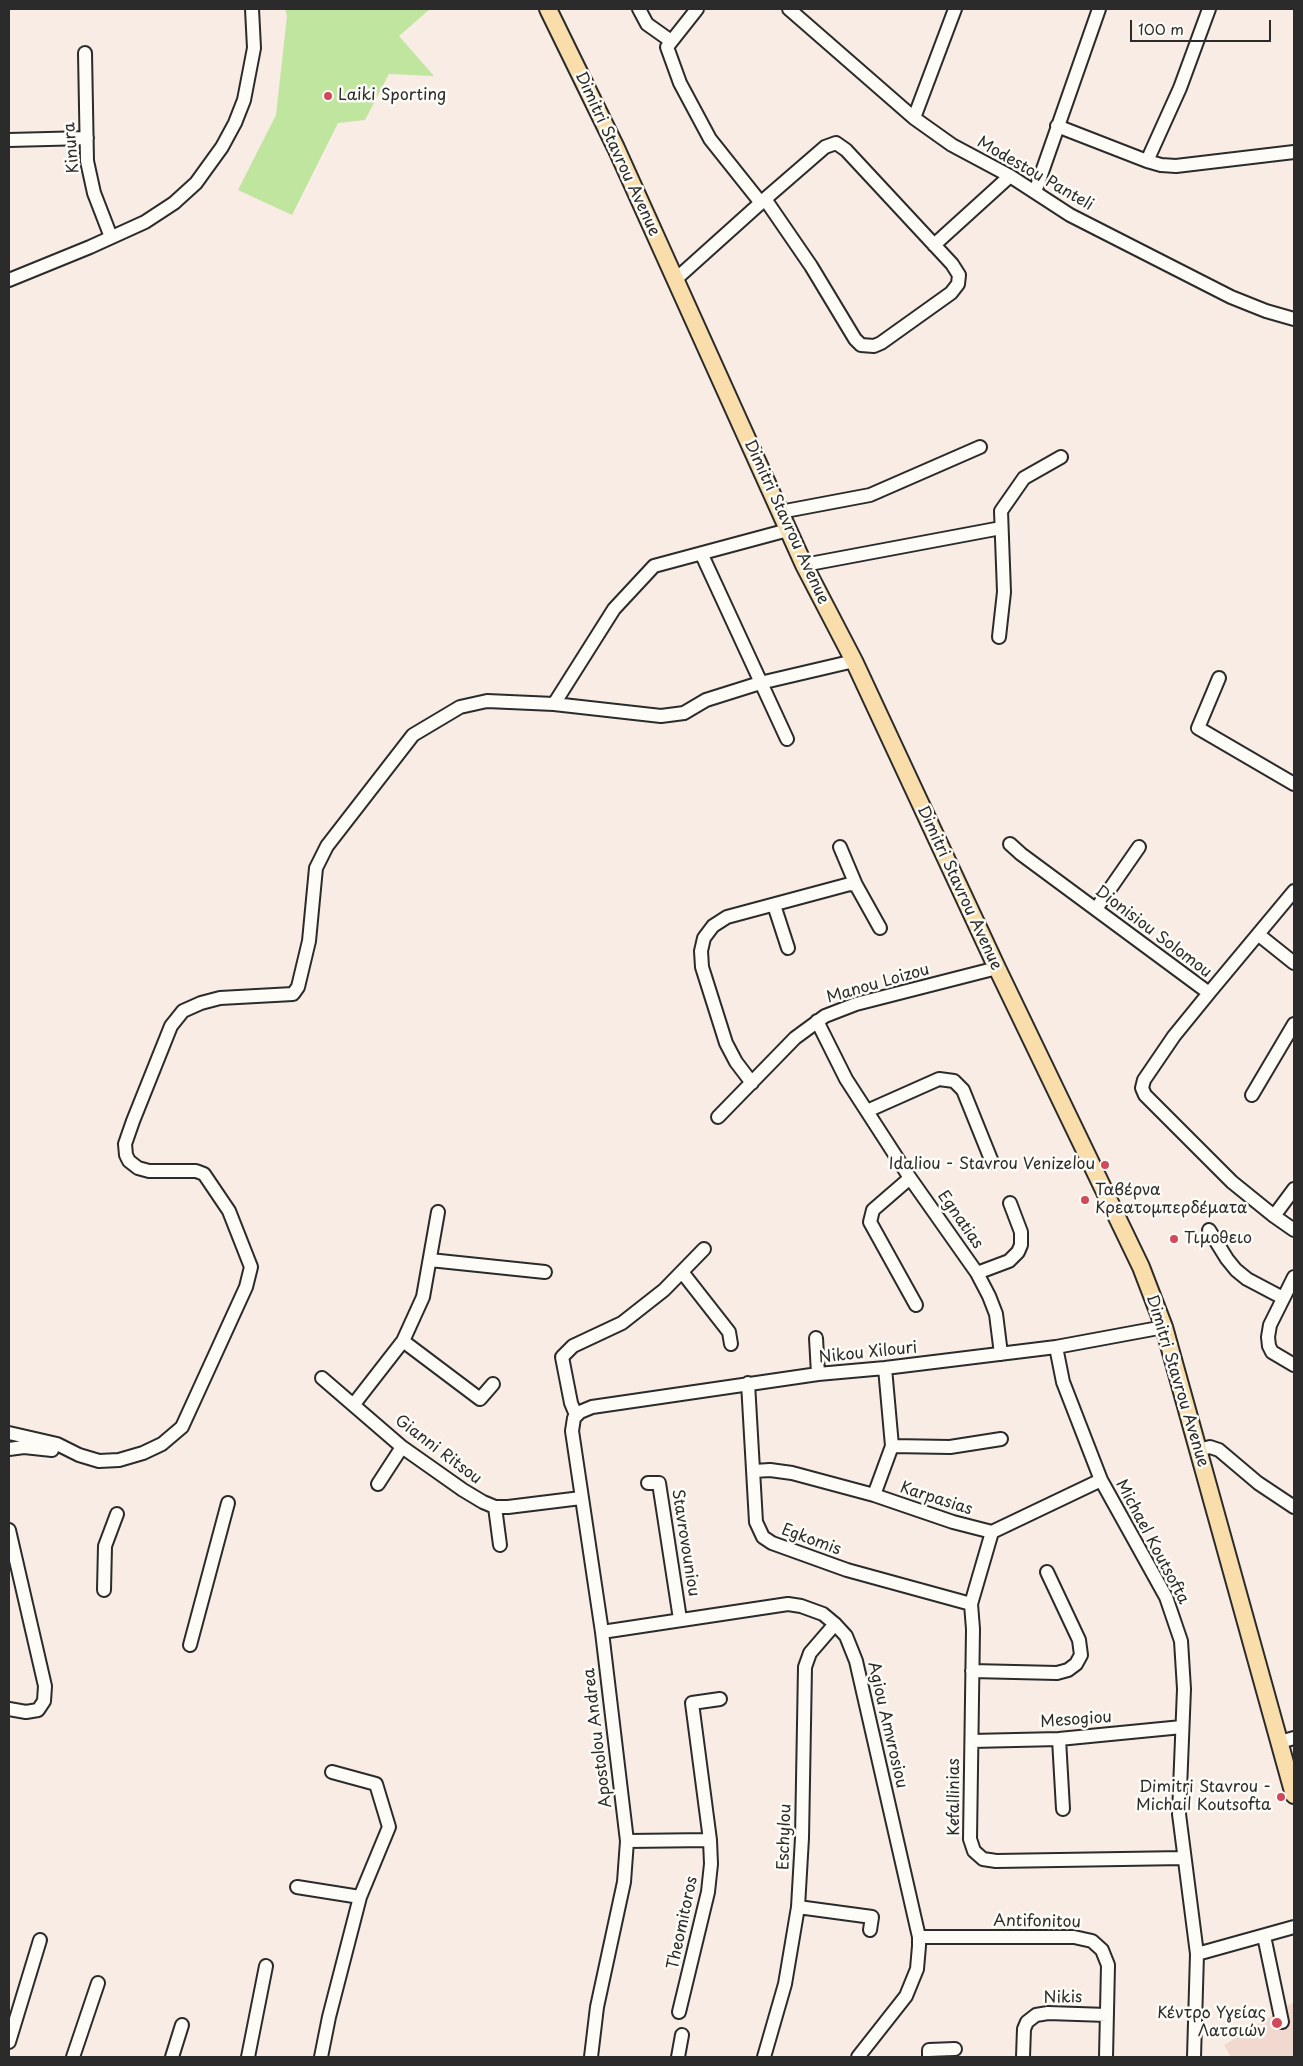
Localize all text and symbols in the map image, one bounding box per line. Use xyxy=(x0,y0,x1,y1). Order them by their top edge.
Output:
scale bar xyxy=(1133,10,1274,42)
text: 100 m xyxy=(1138,17,1184,40)
street label: Dimitri Stavrou Avenue xyxy=(570,69,664,239)
place label: Laiki Sporting xyxy=(338,86,446,106)
marker: Laiki Sporting xyxy=(322,90,334,102)
street label: Kinura xyxy=(60,122,84,174)
street label: Modestou Panteli xyxy=(973,133,1097,215)
street label: Dimitri Stavrou Avenue xyxy=(739,437,833,607)
street label: Dimitri Stavrou Avenue xyxy=(912,803,1006,973)
street label: Dionisiou Solomou xyxy=(1091,882,1215,982)
street label: Manou Loizou xyxy=(824,960,932,1008)
place label: Idaliou - Stavrou Venizelou xyxy=(889,1155,1095,1175)
marker: Idaliou - Stavrou Venizelou xyxy=(1099,1159,1111,1171)
place label: Ταβέρνα Κρεατομπερδέματα xyxy=(1095,1181,1247,1219)
street label: Egnatias xyxy=(933,1187,987,1253)
marker: Ταβέρνα Κρεατομπερδέματα xyxy=(1079,1194,1091,1206)
place label: Τιμοθειο xyxy=(1184,1229,1252,1249)
marker: Τιμοθειο xyxy=(1168,1233,1180,1245)
street label: Dimitri Stavrou Avenue xyxy=(1142,1293,1212,1469)
street label: Nikou Xilouri xyxy=(818,1338,918,1368)
street label: Gianni Ritsou xyxy=(391,1411,485,1489)
street label: Michael Koutsofta xyxy=(1111,1477,1193,1607)
street label: Karpasias xyxy=(897,1478,975,1520)
street label: Stavrovouniou xyxy=(667,1488,703,1598)
street label: Egkomis xyxy=(779,1520,843,1560)
street label: Agiou Amvrosiou xyxy=(863,1660,911,1790)
street label: Apostolou Andrea xyxy=(580,1667,616,1809)
street label: Mesogiou xyxy=(1040,1708,1112,1732)
street label: Kefallinias xyxy=(945,1758,965,1836)
place label: Dimitri Stavrou - Michail Koutsofta xyxy=(1136,1778,1271,1816)
marker: Dimitri Stavrou - Michail Koutsofta xyxy=(1275,1791,1287,1803)
street label: Eschylou xyxy=(774,1803,796,1871)
street label: Theomitoros xyxy=(664,1875,702,1971)
street label: Antifonitou xyxy=(993,1912,1081,1932)
street label: Nikis xyxy=(1044,1988,1082,2008)
place label: Κέντρο Υγείας Λατσιών xyxy=(1157,2004,1266,2042)
marker: Κέντρο Υγείας Λατσιών xyxy=(1270,2016,1284,2030)

